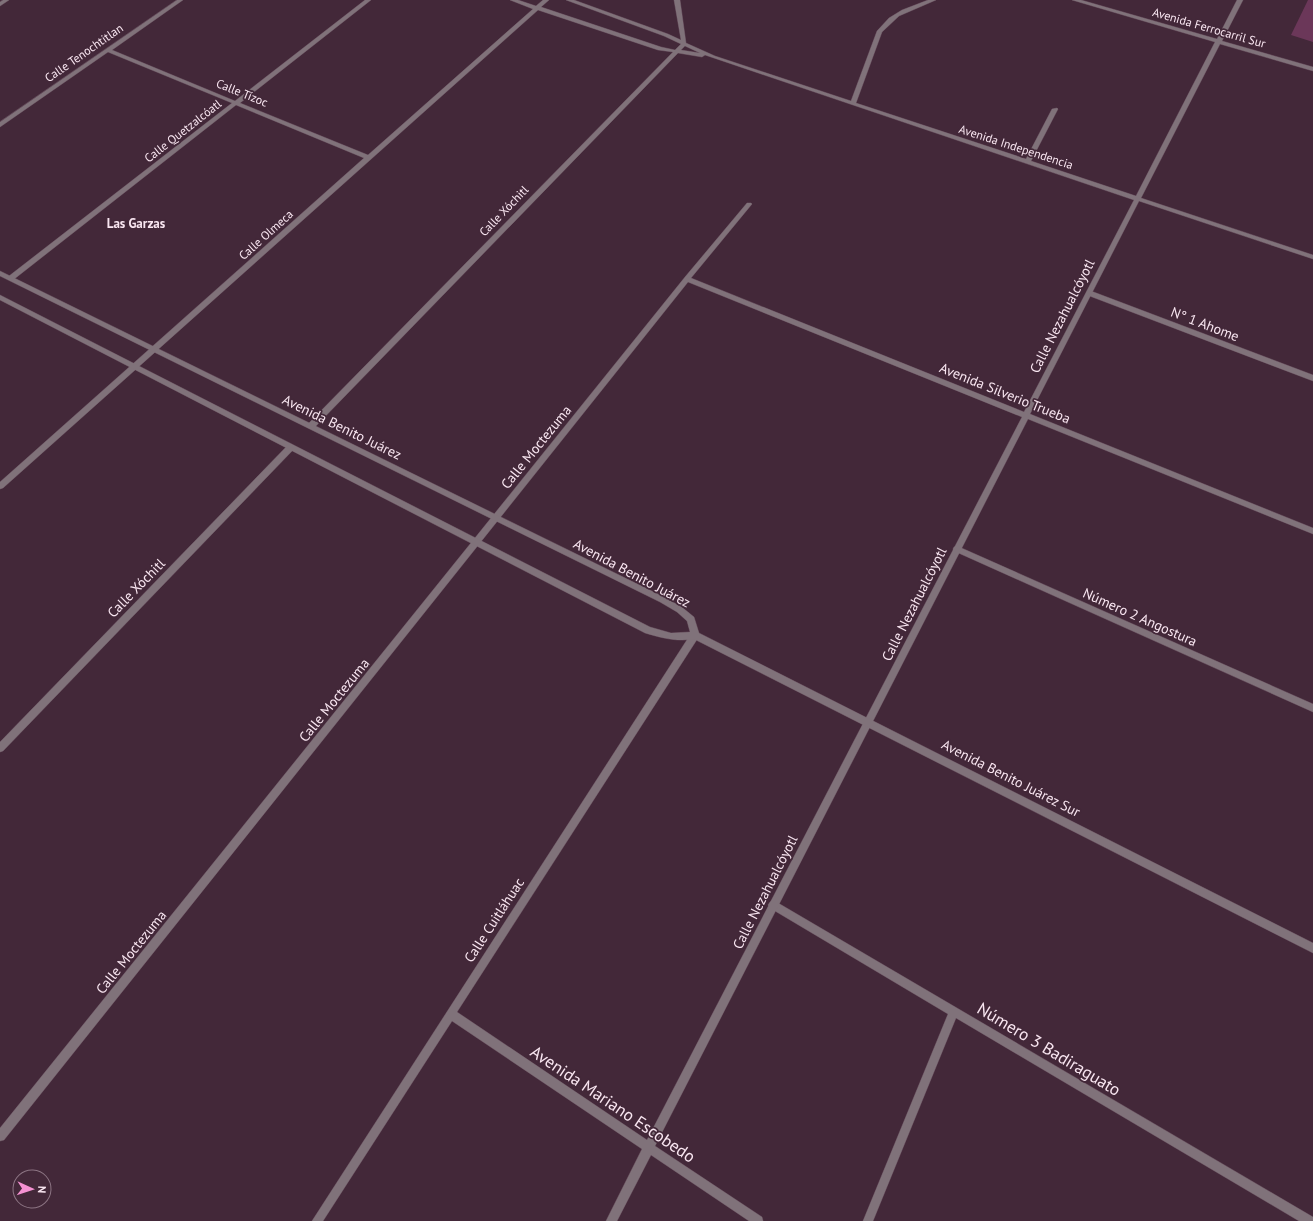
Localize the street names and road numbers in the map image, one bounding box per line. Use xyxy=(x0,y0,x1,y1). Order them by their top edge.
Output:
street label: Avenida Ferrocarril Sur xyxy=(1151,4,1267,51)
street label: Calle Tenochtitlan xyxy=(42,20,126,85)
street label: Calle Tízoc xyxy=(214,75,271,110)
street label: Calle Quetzalcóatl xyxy=(141,96,225,165)
street label: Avenida Independencia xyxy=(957,121,1075,172)
street label: Calle Xóchitl xyxy=(476,182,532,239)
street label: Calle Olmeca xyxy=(235,206,296,263)
street label: Calle Nezahualcóyotl xyxy=(1025,256,1099,376)
street label: N° 1 Ahome xyxy=(1168,303,1242,345)
street label: Avenida Silverio Trueba xyxy=(937,359,1073,428)
street label: Avenida Benito Juárez xyxy=(280,390,404,464)
street label: Calle Moctezuma xyxy=(497,402,575,492)
street label: Avenida Benito Juárez xyxy=(570,535,694,611)
street label: Calle Nezahualcóyotl xyxy=(877,544,951,664)
street label: Calle Xóchitl xyxy=(103,555,169,621)
street label: Número 2 Angostura xyxy=(1080,584,1200,650)
street label: Calle Moctezuma xyxy=(295,655,373,745)
street label: Avenida Benito Juárez Sur xyxy=(939,735,1084,821)
street label: Calle Nezahualcóyotl xyxy=(728,832,802,952)
street label: Calle Cuitláhuac xyxy=(460,874,528,966)
street label: Calle Moctezuma xyxy=(92,907,170,997)
street label: Número 3 Badiraguato xyxy=(973,997,1125,1101)
street label: Avenida Mariano Escobedo xyxy=(526,1041,700,1167)

